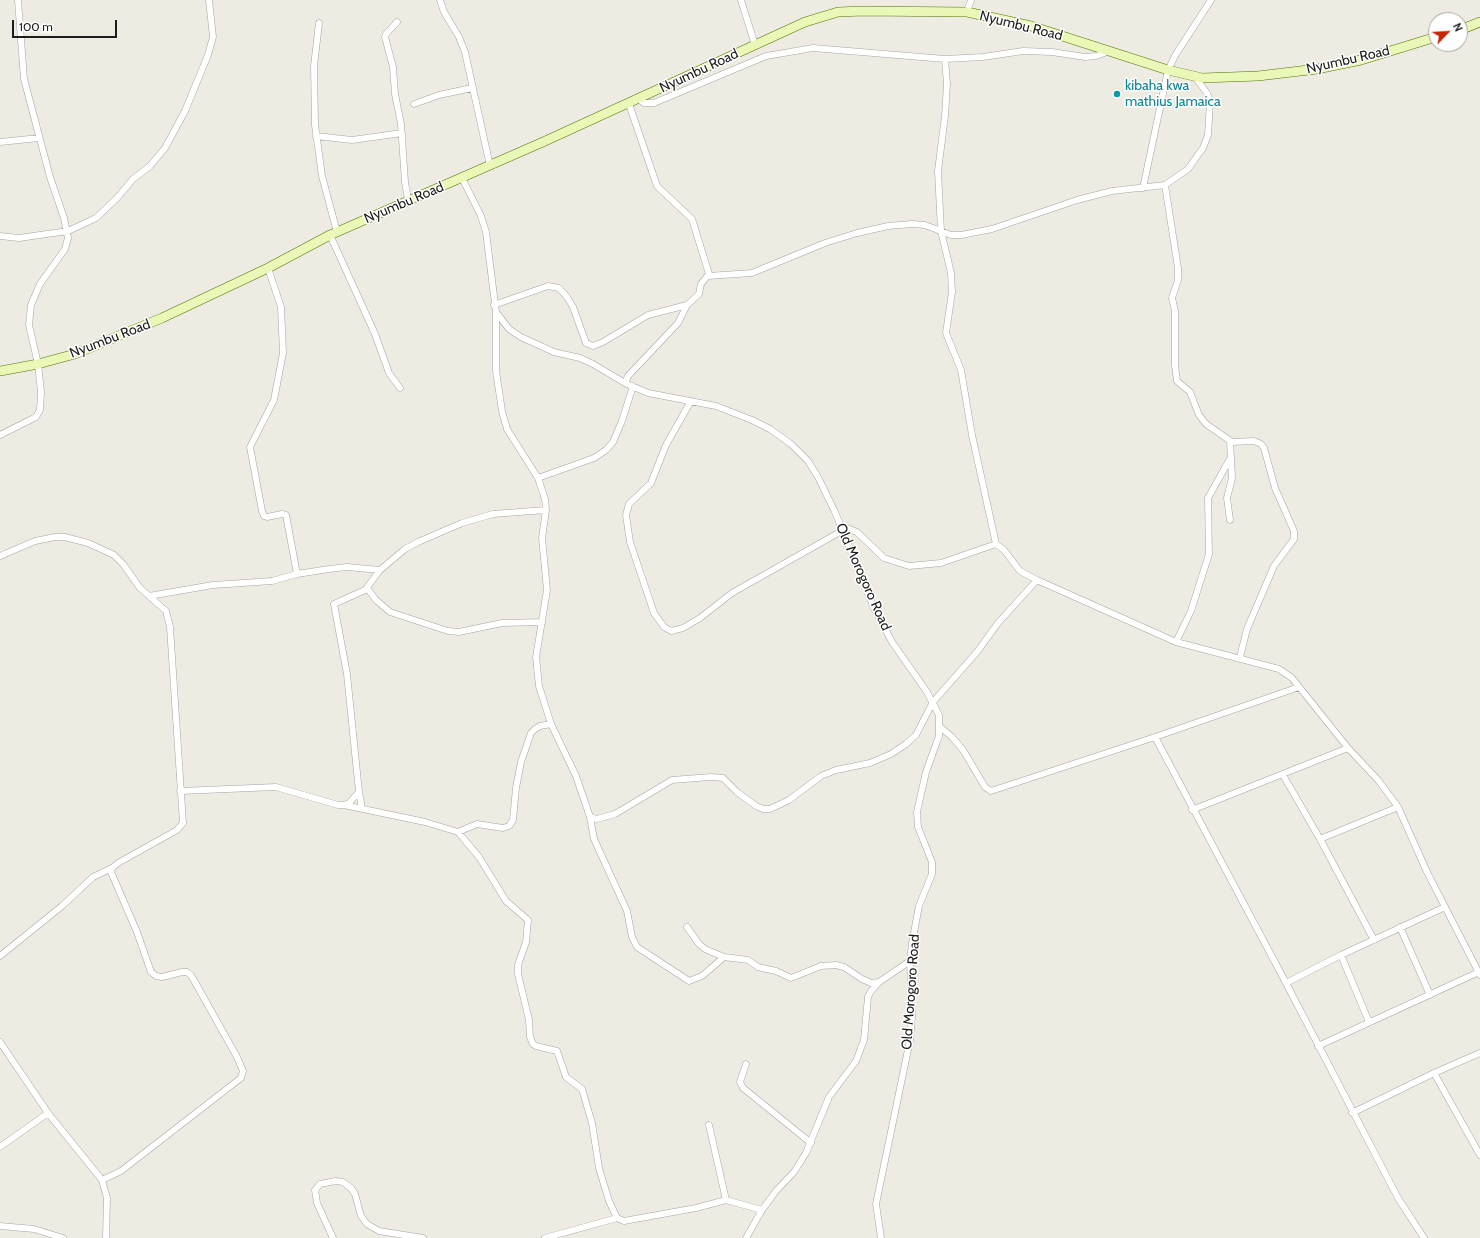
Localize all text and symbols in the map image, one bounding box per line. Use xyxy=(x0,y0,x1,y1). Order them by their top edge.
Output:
street label: Nyumbu Road xyxy=(978,8,1064,44)
scale bar xyxy=(14,12,119,38)
north arrow xyxy=(1428,12,1468,52)
text: 100 m xyxy=(19,19,53,34)
text: N xyxy=(1450,21,1466,34)
street label: Nyumbu Road xyxy=(1305,42,1391,78)
street label: Nyumbu Road xyxy=(657,45,741,97)
place label: kibaha kwa mathius Jamaica xyxy=(1125,78,1221,110)
marker: kibaha kwa mathius Jamaica xyxy=(1112,89,1122,99)
street label: Nyumbu Road xyxy=(362,179,446,227)
street label: Nyumbu Road xyxy=(67,316,153,362)
street label: Old Morogoro Road xyxy=(832,521,894,633)
street label: Old Morogoro Road xyxy=(899,934,923,1050)

